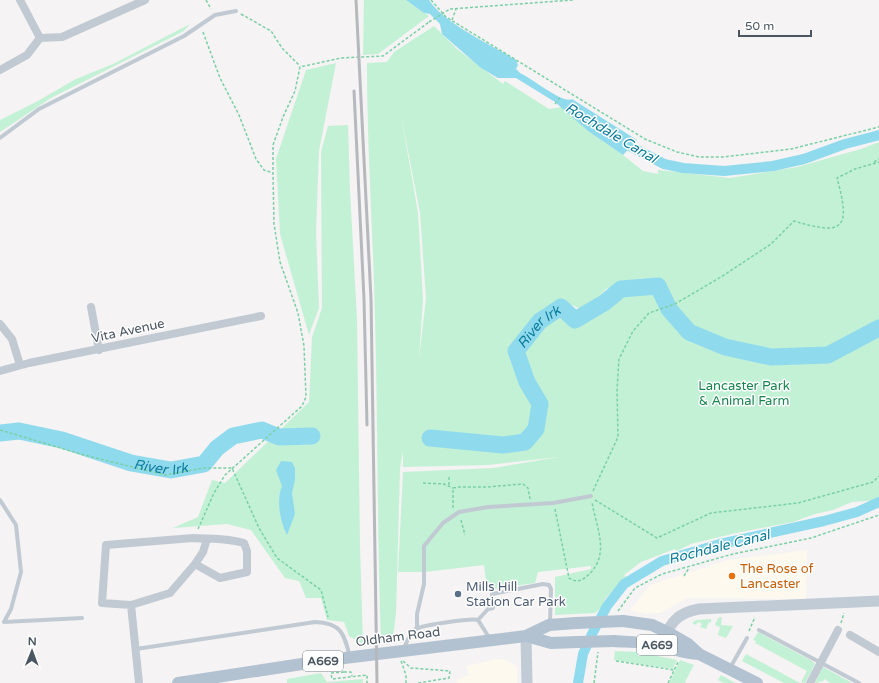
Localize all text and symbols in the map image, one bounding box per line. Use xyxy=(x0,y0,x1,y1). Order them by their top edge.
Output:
scale bar xyxy=(739,12,811,38)
text: 50 m xyxy=(745,19,774,33)
water label: Rochdale Canal xyxy=(562,99,661,168)
water label: River Irk xyxy=(513,301,565,351)
street label: Vita Avenue xyxy=(90,315,166,347)
park label: Lancaster Park & Animal Farm xyxy=(698,378,790,409)
water label: River Irk xyxy=(132,455,191,478)
water label: Rochdale Canal xyxy=(667,526,773,568)
place label: The Rose of Lancaster xyxy=(740,561,813,592)
marker: The Rose of Lancaster xyxy=(727,571,737,581)
place label: Mills Hill Station Car Park xyxy=(466,579,566,610)
marker: Mills Hill Station Car Park xyxy=(453,589,463,599)
street label: Oldham Road xyxy=(355,624,441,650)
north arrow xyxy=(12,631,52,671)
text: N xyxy=(28,635,37,648)
road number: A669 xyxy=(637,635,677,655)
road number: A669 xyxy=(303,651,343,671)

